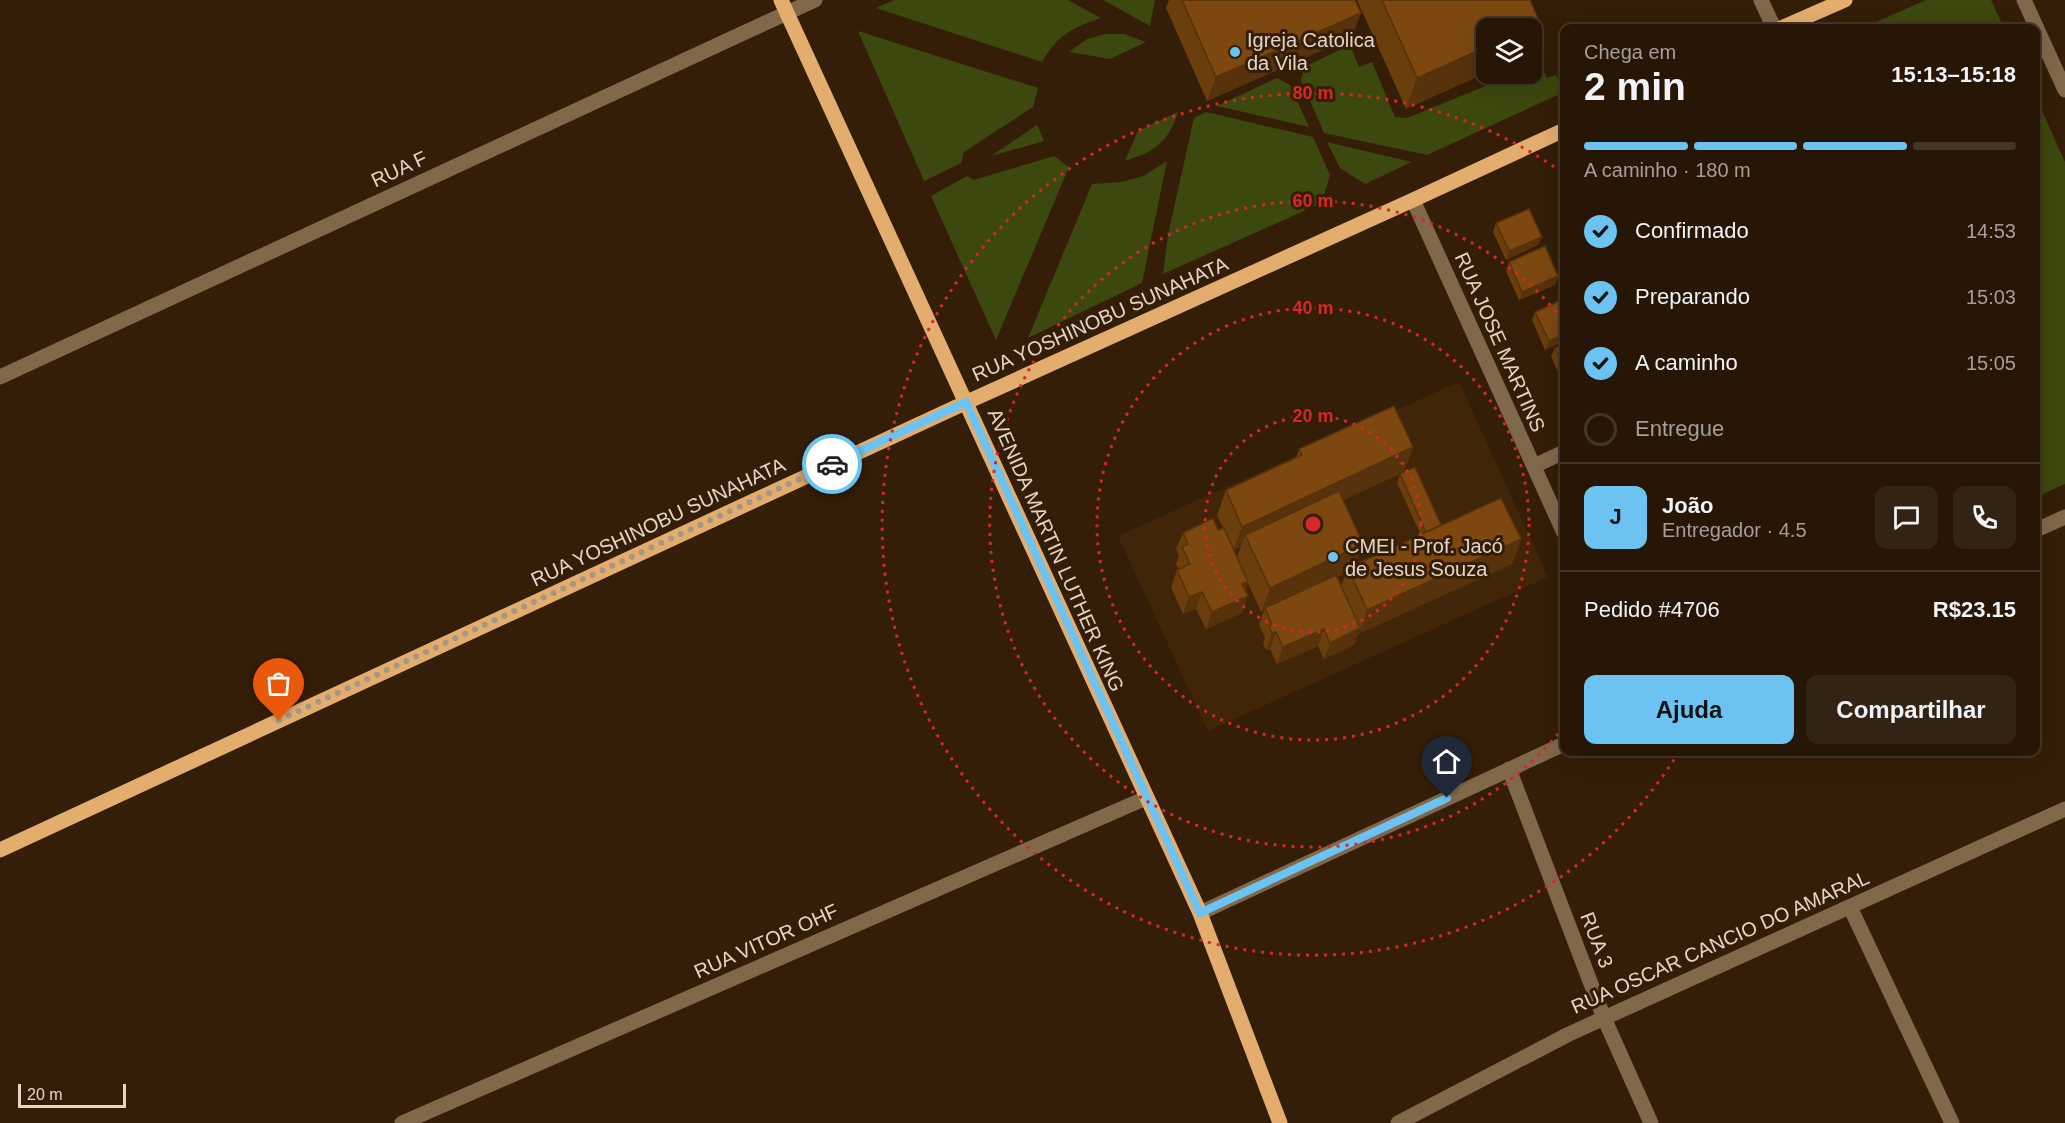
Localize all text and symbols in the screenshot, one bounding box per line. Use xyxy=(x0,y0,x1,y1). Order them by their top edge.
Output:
map controls xyxy=(1476,18,1542,84)
button: layers xyxy=(1476,18,1542,84)
place label: Igreja Catolica da Vila xyxy=(1247,29,1376,74)
text: Chega em xyxy=(1584,41,1676,63)
marker: Igreja Catolica da Vila xyxy=(1228,45,1242,59)
text: 15:13–15:18 xyxy=(1891,62,2016,87)
text: 2 min xyxy=(1584,65,1686,108)
text: 80 m xyxy=(1292,83,1334,103)
street label: RUA F xyxy=(368,147,430,191)
text: A caminho · 180 m xyxy=(1584,159,1751,181)
text: 60 m xyxy=(1292,191,1334,211)
icon: check xyxy=(1584,215,1617,248)
text: Confirmado xyxy=(1635,218,1749,243)
text: 14:53 xyxy=(1966,220,2016,242)
street label: RUA JOSE MARTINS xyxy=(1450,249,1550,435)
street label: RUA YOSHINOBU SUNAHATA xyxy=(969,252,1232,386)
icon: check xyxy=(1584,281,1617,314)
text: Preparando xyxy=(1635,284,1750,309)
text: 15:03 xyxy=(1966,286,2016,308)
text: 40 m xyxy=(1292,298,1334,318)
icon: check xyxy=(1584,347,1617,380)
text: A caminho xyxy=(1635,350,1738,375)
text: 15:05 xyxy=(1966,352,2016,374)
street label: AVENIDA MARTIN LUTHER KING xyxy=(983,405,1129,695)
text: 20 m xyxy=(1292,406,1334,426)
text: Entregue xyxy=(1635,416,1724,441)
courier xyxy=(802,434,862,494)
icon: car xyxy=(816,448,849,481)
street label: RUA YOSHINOBU SUNAHATA xyxy=(527,453,789,591)
button: chat xyxy=(1875,486,1938,549)
button: phone xyxy=(1953,486,2016,549)
text: João xyxy=(1662,493,1713,518)
text: J xyxy=(1609,504,1622,529)
centre of rings xyxy=(1303,514,1323,534)
text: Entregador · 4.5 xyxy=(1662,519,1807,541)
place label: CMEI - Prof. Jacó de Jesus Souza xyxy=(1345,535,1503,580)
marker: CMEI - Prof. Jacó de Jesus Souza xyxy=(1326,550,1340,564)
text: Pedido #4706 xyxy=(1584,597,1720,622)
text: R$23.15 xyxy=(1933,597,2016,622)
pin xyxy=(253,658,304,720)
icon: bag xyxy=(262,667,295,700)
button: Ajuda xyxy=(1584,675,1794,744)
button: Compartilhar xyxy=(1806,675,2016,744)
pin xyxy=(1421,736,1472,798)
icon: home xyxy=(1430,745,1463,778)
street label: RUA OSCAR CANCIO DO AMARAL xyxy=(1568,866,1872,1018)
street label: RUA VITOR OHF xyxy=(691,899,841,983)
street label: RUA 3 xyxy=(1576,909,1618,971)
scale bar xyxy=(18,1081,126,1108)
text: 20 m xyxy=(27,1086,63,1103)

